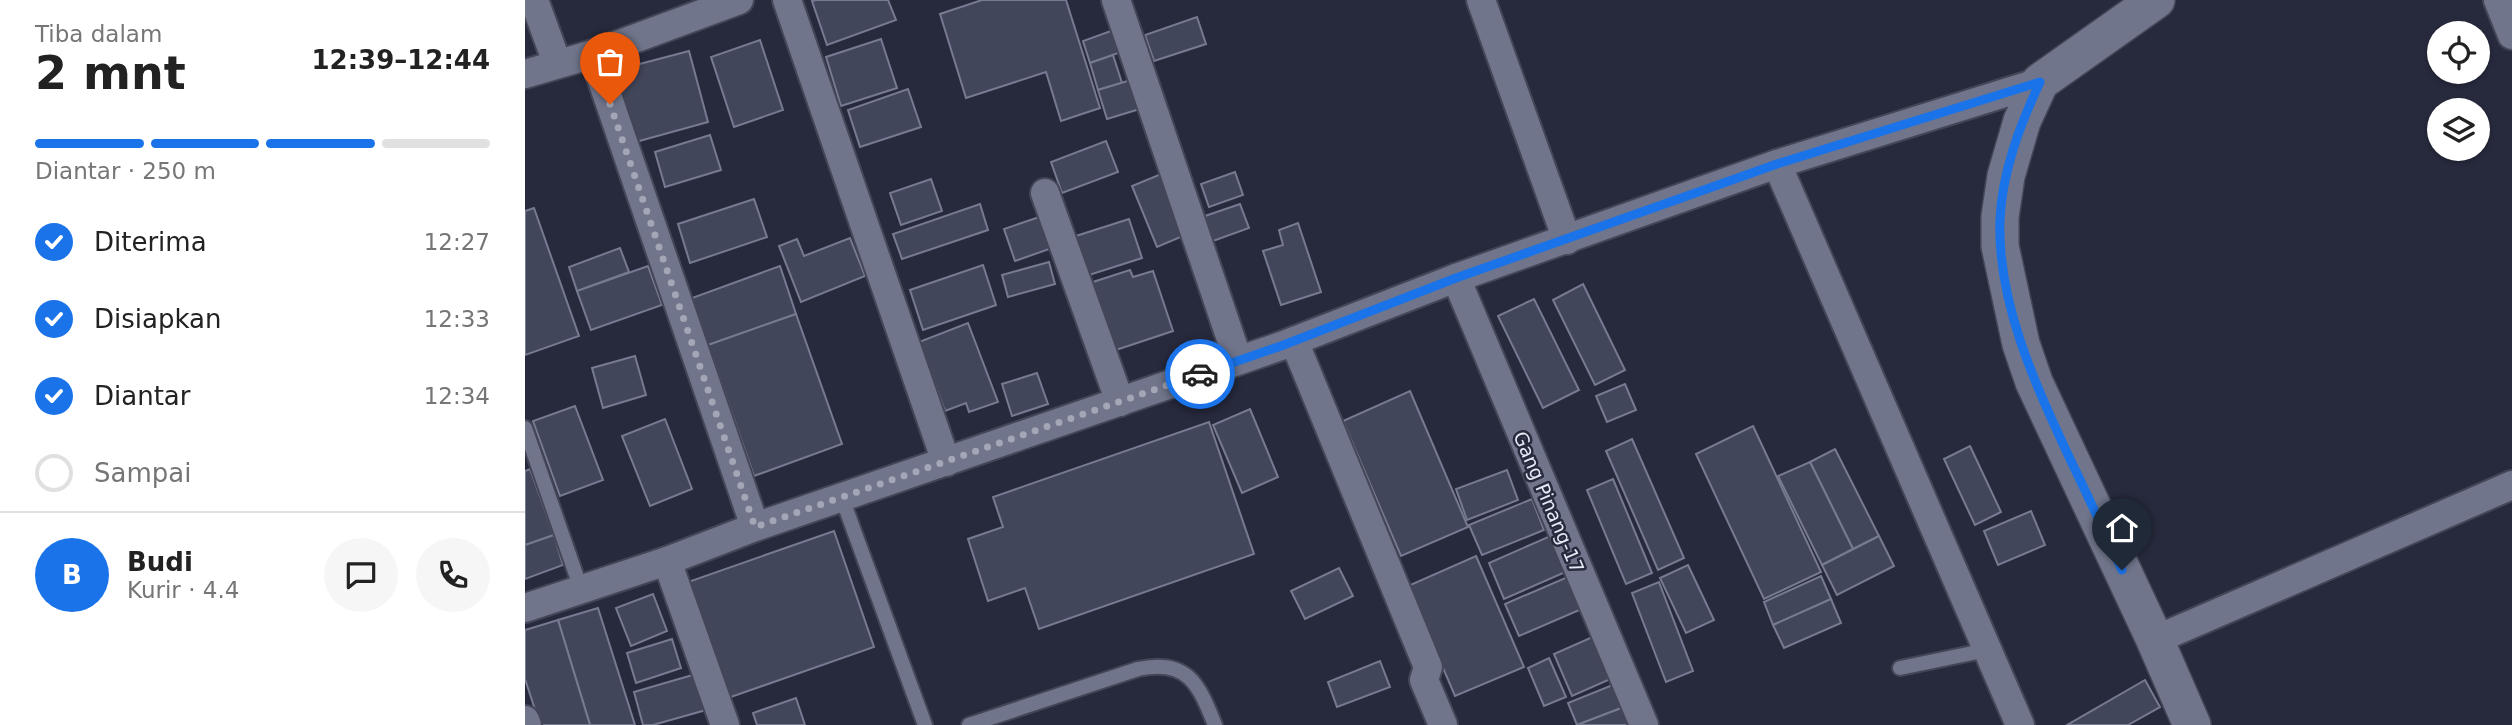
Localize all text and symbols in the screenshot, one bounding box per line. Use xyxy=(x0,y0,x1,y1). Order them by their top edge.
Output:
text: Tiba dalam xyxy=(35,21,162,47)
map controls xyxy=(2427,21,2490,161)
button: locate xyxy=(2427,21,2490,84)
pin xyxy=(580,32,640,104)
icon: bag xyxy=(591,43,629,81)
text: 12:39–12:44 xyxy=(311,45,490,75)
text: 2 mnt xyxy=(35,46,186,100)
button: layers xyxy=(2427,98,2490,161)
text: Diantar · 250 m xyxy=(35,158,216,184)
icon: check xyxy=(35,223,73,261)
text: Diterima xyxy=(94,227,207,257)
text: 12:27 xyxy=(424,229,490,255)
icon: check xyxy=(35,300,73,338)
text: Disiapkan xyxy=(94,304,221,334)
text: 12:33 xyxy=(424,306,490,332)
courier xyxy=(1165,339,1235,409)
icon: car xyxy=(1181,355,1219,393)
icon: check xyxy=(35,377,73,415)
text: Diantar xyxy=(94,381,190,411)
text: 12:34 xyxy=(424,383,490,409)
street label: Gang Pinang-17 xyxy=(1509,428,1589,576)
text: Sampai xyxy=(94,458,191,488)
pin xyxy=(2092,498,2152,570)
icon: home xyxy=(2103,509,2141,547)
button: chat xyxy=(324,538,398,612)
button: phone xyxy=(416,538,490,612)
text: Budi xyxy=(127,547,193,577)
text: B xyxy=(62,560,82,590)
text: Kurir · 4.4 xyxy=(127,577,239,603)

